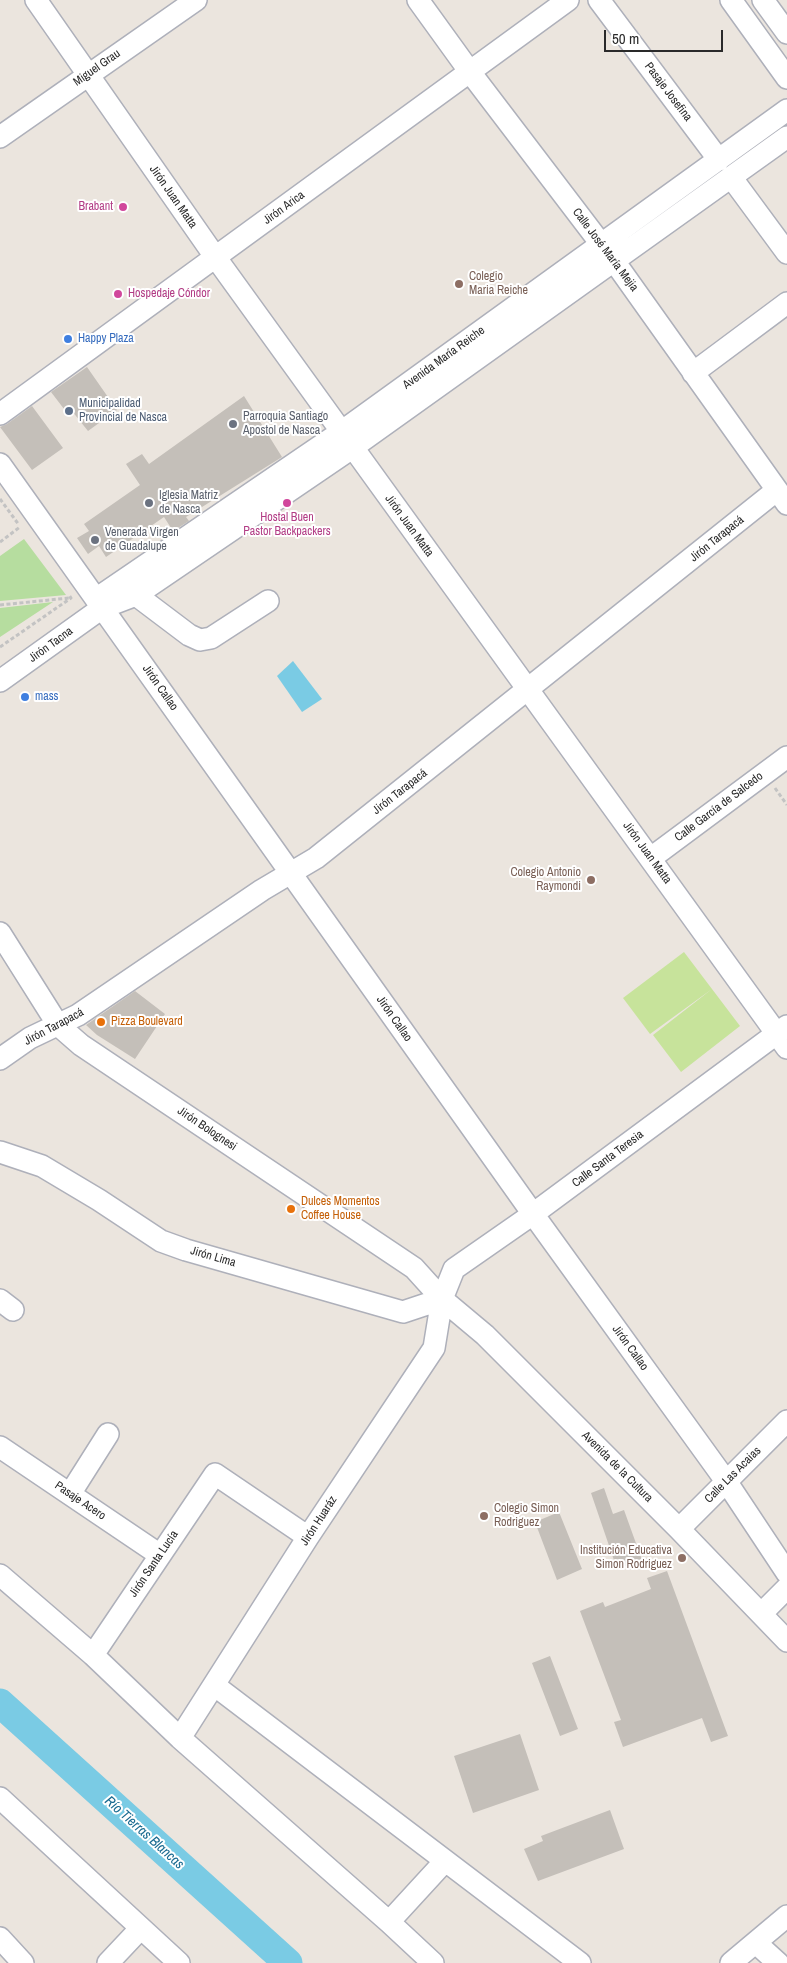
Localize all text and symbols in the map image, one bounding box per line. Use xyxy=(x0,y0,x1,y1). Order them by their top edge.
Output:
scale bar xyxy=(607,20,726,52)
text: 50 m xyxy=(612,28,639,49)
street label: Miguel Grau xyxy=(71,47,123,89)
street label: Pasaje Josefina xyxy=(641,60,695,124)
street label: Jirón Juan Matta xyxy=(146,163,200,231)
street label: Jirón Arica xyxy=(261,188,307,228)
place label: Brabant xyxy=(79,200,113,214)
marker: Brabant xyxy=(117,201,129,213)
street label: Calle José María Mejia xyxy=(569,205,641,295)
place label: Colegio Maria Reiche xyxy=(469,270,528,298)
marker: Colegio Maria Reiche xyxy=(453,278,465,290)
place label: Hospedaje Cóndor xyxy=(128,287,210,301)
marker: Hospedaje Cóndor xyxy=(112,288,124,300)
street label: Avenida María Reiche xyxy=(400,323,488,393)
place label: Happy Plaza xyxy=(78,332,134,346)
marker: Happy Plaza xyxy=(62,333,74,345)
place label: Municipalidad Provincial de Nasca xyxy=(79,397,167,425)
marker: Municipalidad Provincial de Nasca xyxy=(63,405,75,417)
place label: Parroquia Santiago Apostol de Nasca xyxy=(243,410,328,438)
marker: Parroquia Santiago Apostol de Nasca xyxy=(227,418,239,430)
place label: Iglesia Matriz de Nasca xyxy=(159,489,218,517)
street label: Jirón Juan Matta xyxy=(382,492,436,560)
marker: Iglesia Matriz de Nasca xyxy=(143,497,155,509)
marker: Hostal Buen Pastor Backpackers xyxy=(281,497,293,509)
place label: Hostal Buen Pastor Backpackers xyxy=(243,511,331,539)
street label: Jirón Tarapacá xyxy=(687,513,747,565)
place label: Venerada Virgen de Guadalupe xyxy=(105,526,179,554)
marker: Venerada Virgen de Guadalupe xyxy=(89,534,101,546)
street label: Jirón Tacna xyxy=(26,624,76,666)
street label: Jirón Callao xyxy=(139,662,181,714)
place label: mass xyxy=(35,690,59,704)
marker: mass xyxy=(19,691,31,703)
street label: Jirón Tarapacá xyxy=(370,766,430,818)
street label: Calle García de Salcedo xyxy=(672,769,766,845)
street label: Jirón Juan Matta xyxy=(620,819,674,887)
place label: Colegio Antonio Raymondi xyxy=(510,866,581,894)
marker: Colegio Antonio Raymondi xyxy=(585,874,597,886)
street label: Jirón Callao xyxy=(373,993,415,1045)
street label: Jirón Tarapacá xyxy=(22,1005,86,1049)
place label: Pizza Boulevard xyxy=(111,1015,183,1029)
marker: Pizza Boulevard xyxy=(95,1016,107,1028)
street label: Jirón Bolognesi xyxy=(175,1104,239,1154)
street label: Calle Santa Teresia xyxy=(569,1127,647,1191)
place label: Dulces Momentos Coffee House xyxy=(301,1195,380,1223)
marker: Dulces Momentos Coffee House xyxy=(285,1203,297,1215)
street label: Jirón Lima xyxy=(189,1244,237,1270)
street label: Jirón Callao xyxy=(609,1323,651,1373)
street label: Avenida de la Cultura xyxy=(579,1429,655,1505)
street label: Calle Las Acaias xyxy=(702,1444,764,1506)
street label: Pasaje Acero xyxy=(52,1479,108,1523)
street label: Jirón Huaráz xyxy=(298,1493,340,1549)
place label: Colegio Simon Rodriguez xyxy=(494,1502,559,1530)
marker: Colegio Simon Rodriguez xyxy=(478,1510,490,1522)
street label: Jirón Santa Lucía xyxy=(126,1528,182,1600)
place label: Institución Educativa Simon Rodriguez xyxy=(580,1544,672,1572)
marker: Institución Educativa Simon Rodriguez xyxy=(676,1552,688,1564)
water label: Río Tierras Blancas xyxy=(101,1793,187,1873)

